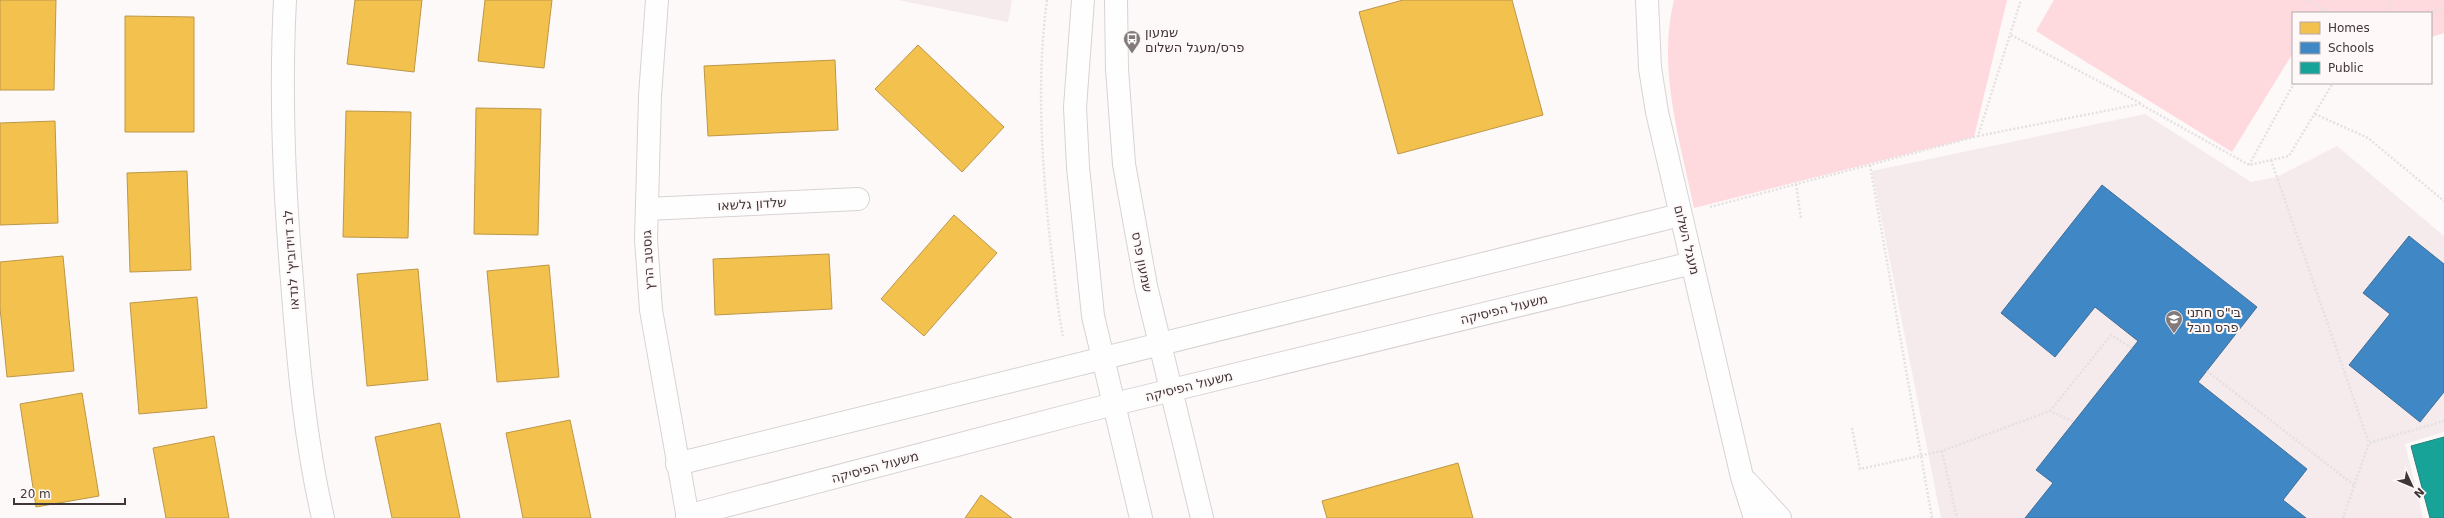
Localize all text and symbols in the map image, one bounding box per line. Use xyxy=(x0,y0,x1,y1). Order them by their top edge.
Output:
legend xyxy=(2292,12,2432,84)
text: Homes xyxy=(2328,21,2370,35)
place label: שמעון פרס/מעגל השלום xyxy=(1145,25,1244,55)
bus stop icon: שמעון פרס/מעגל השלום xyxy=(1122,29,1142,54)
text: Schools xyxy=(2328,41,2374,55)
text: Public xyxy=(2328,61,2364,75)
street label: שלדון גלשאו xyxy=(717,195,787,213)
street label: מעגל השלום xyxy=(1671,204,1703,276)
street label: לב דוידוביץ' לנדאו xyxy=(280,209,302,311)
street label: גוסטב הרץ xyxy=(639,230,657,290)
street label: שמעון פרס xyxy=(1129,230,1155,294)
street label: משעול הפיסיקה xyxy=(1459,291,1549,327)
place label: בי"ס חתני פרס נובל xyxy=(2187,305,2241,335)
school or university icon: בי"ס חתני פרס נובל xyxy=(2164,309,2184,334)
street label: משעול הפיסיקה xyxy=(1144,368,1234,404)
street label: משעול הפיסיקה xyxy=(830,448,920,486)
north arrow xyxy=(2392,466,2432,506)
scale bar xyxy=(14,480,125,506)
text: N xyxy=(2411,485,2427,500)
text: 20 m xyxy=(20,487,51,501)

